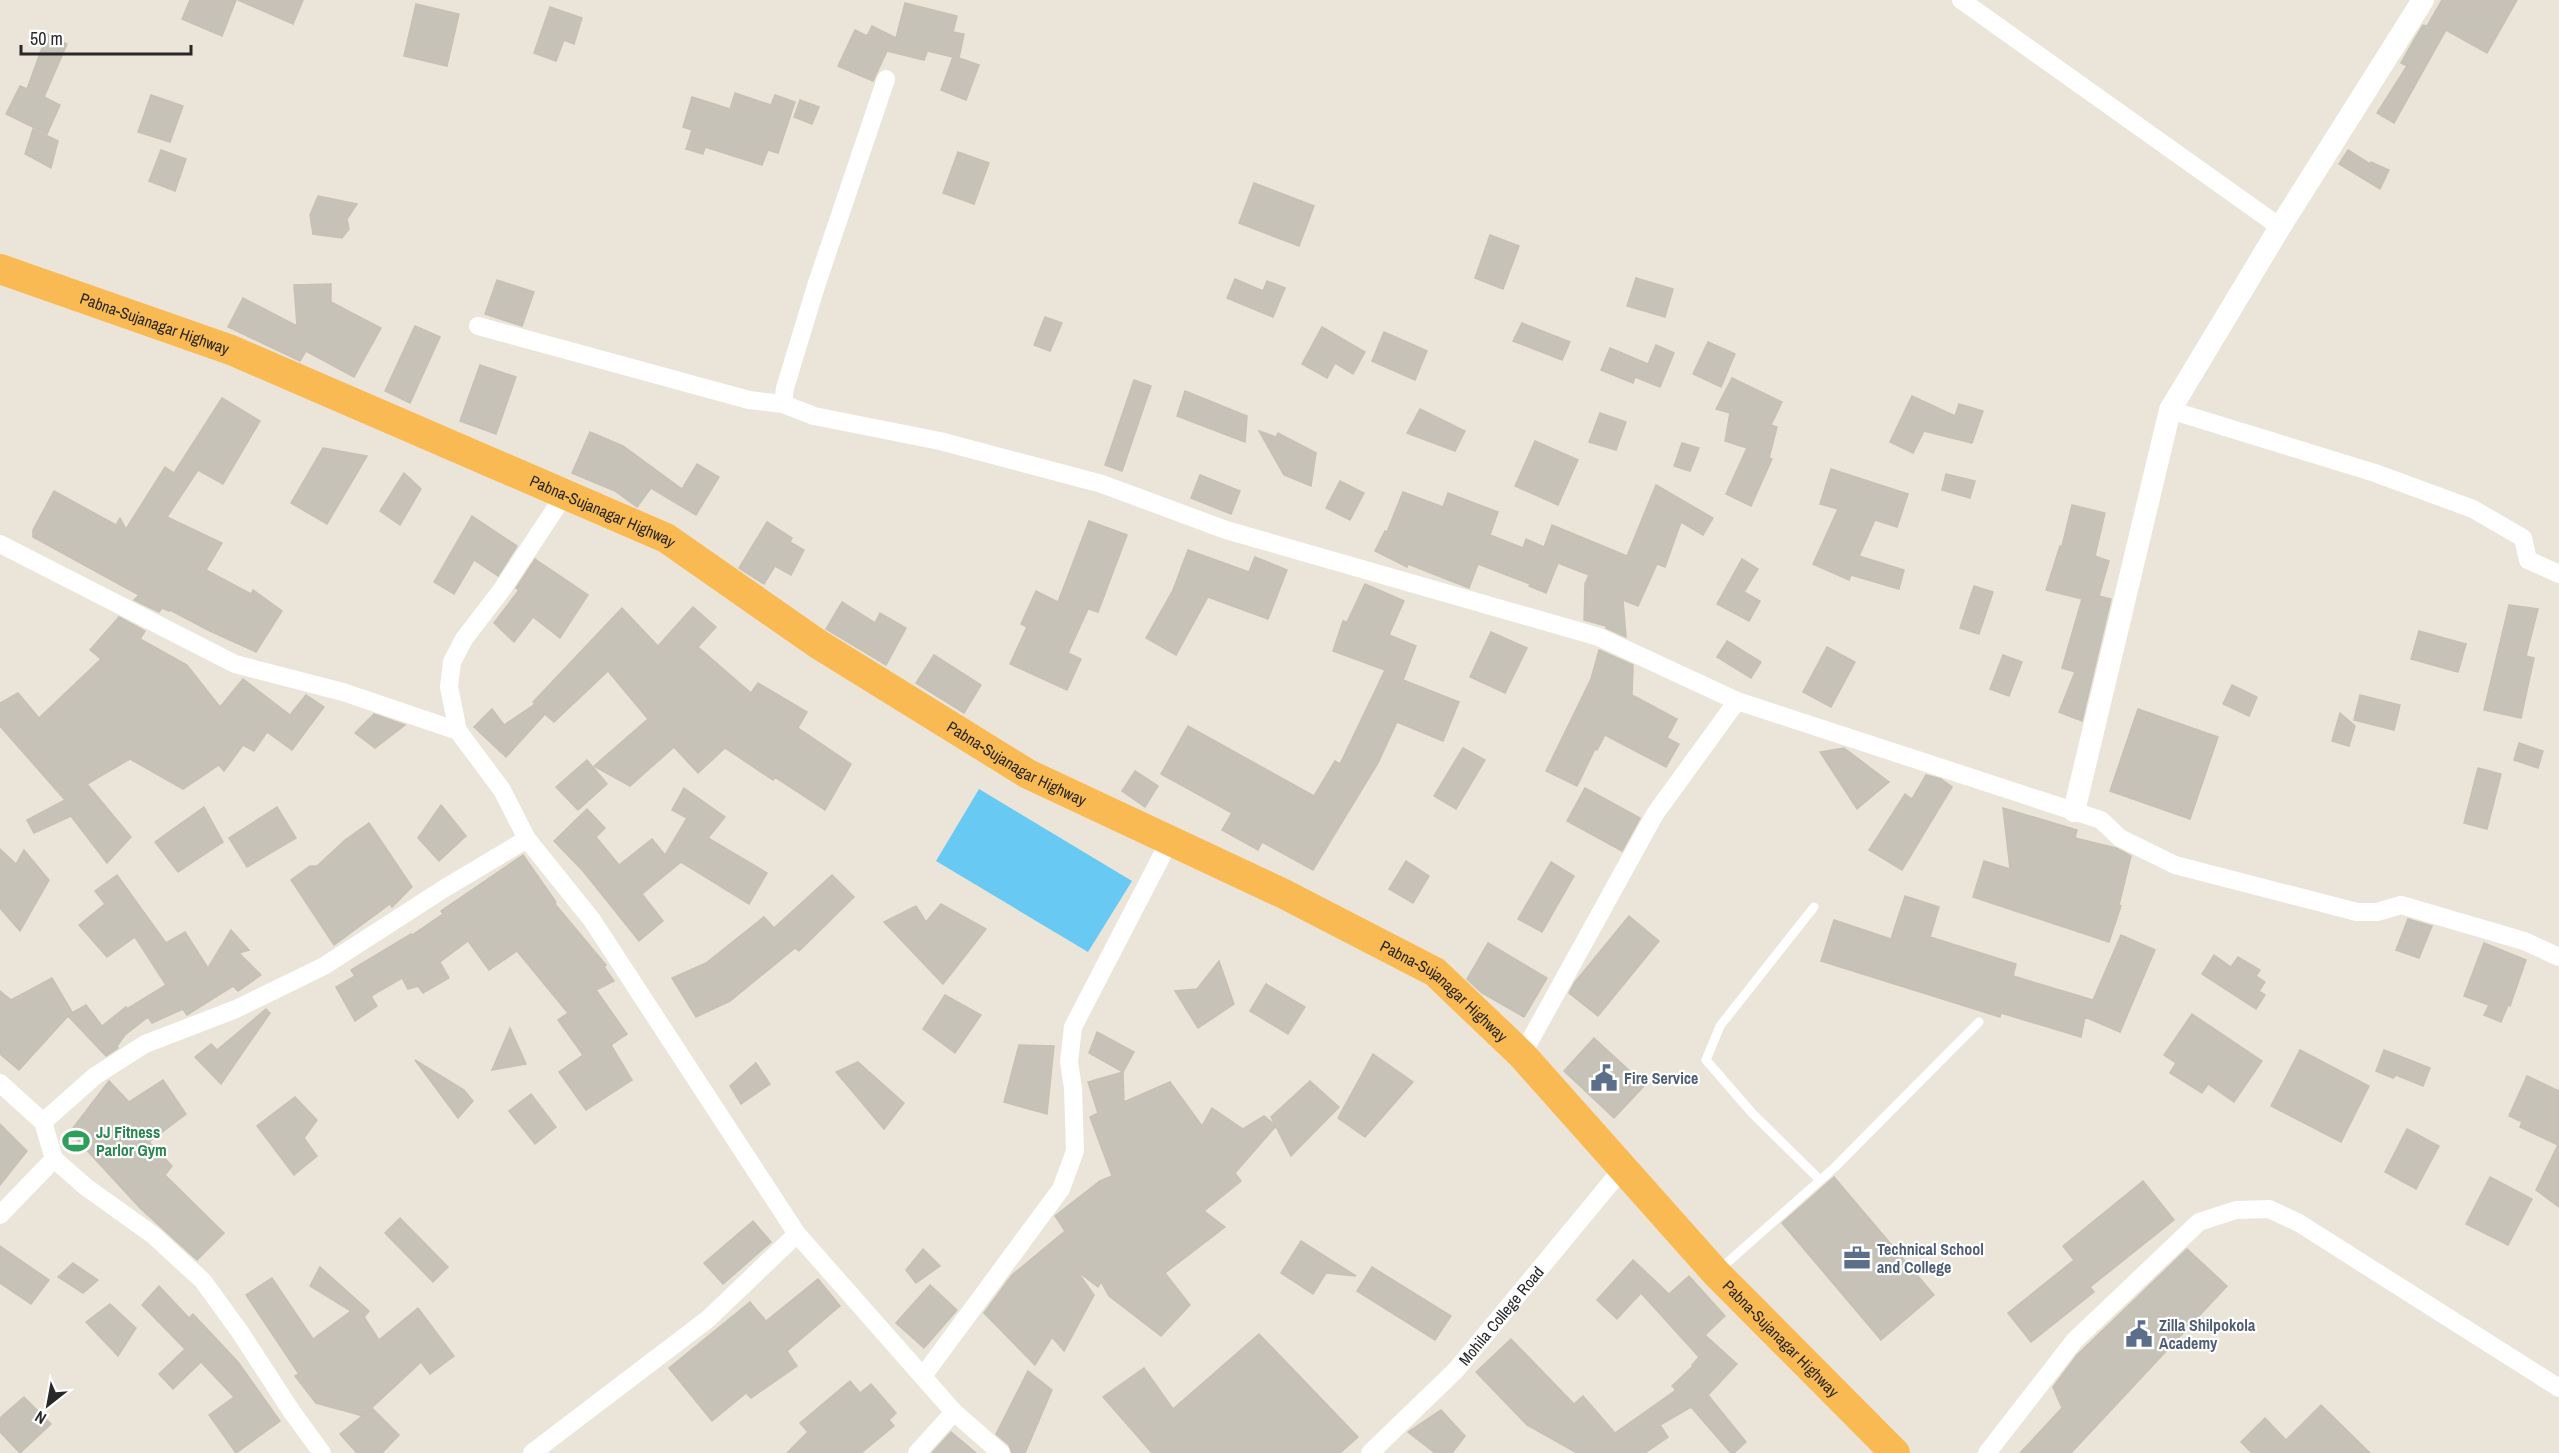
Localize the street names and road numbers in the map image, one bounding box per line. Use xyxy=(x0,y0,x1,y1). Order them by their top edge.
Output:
street label: Pabna-Sujanagar Highway xyxy=(77,287,233,360)
street label: Pabna-Sujanagar Highway xyxy=(527,470,681,553)
street label: Pabna-Sujanagar Highway xyxy=(943,715,1091,811)
street label: Pabna-Sujanagar Highway xyxy=(1377,935,1513,1047)
street label: Mohila College Road xyxy=(1453,1261,1548,1370)
street label: Pabna-Sujanagar Highway xyxy=(1718,1275,1844,1402)

